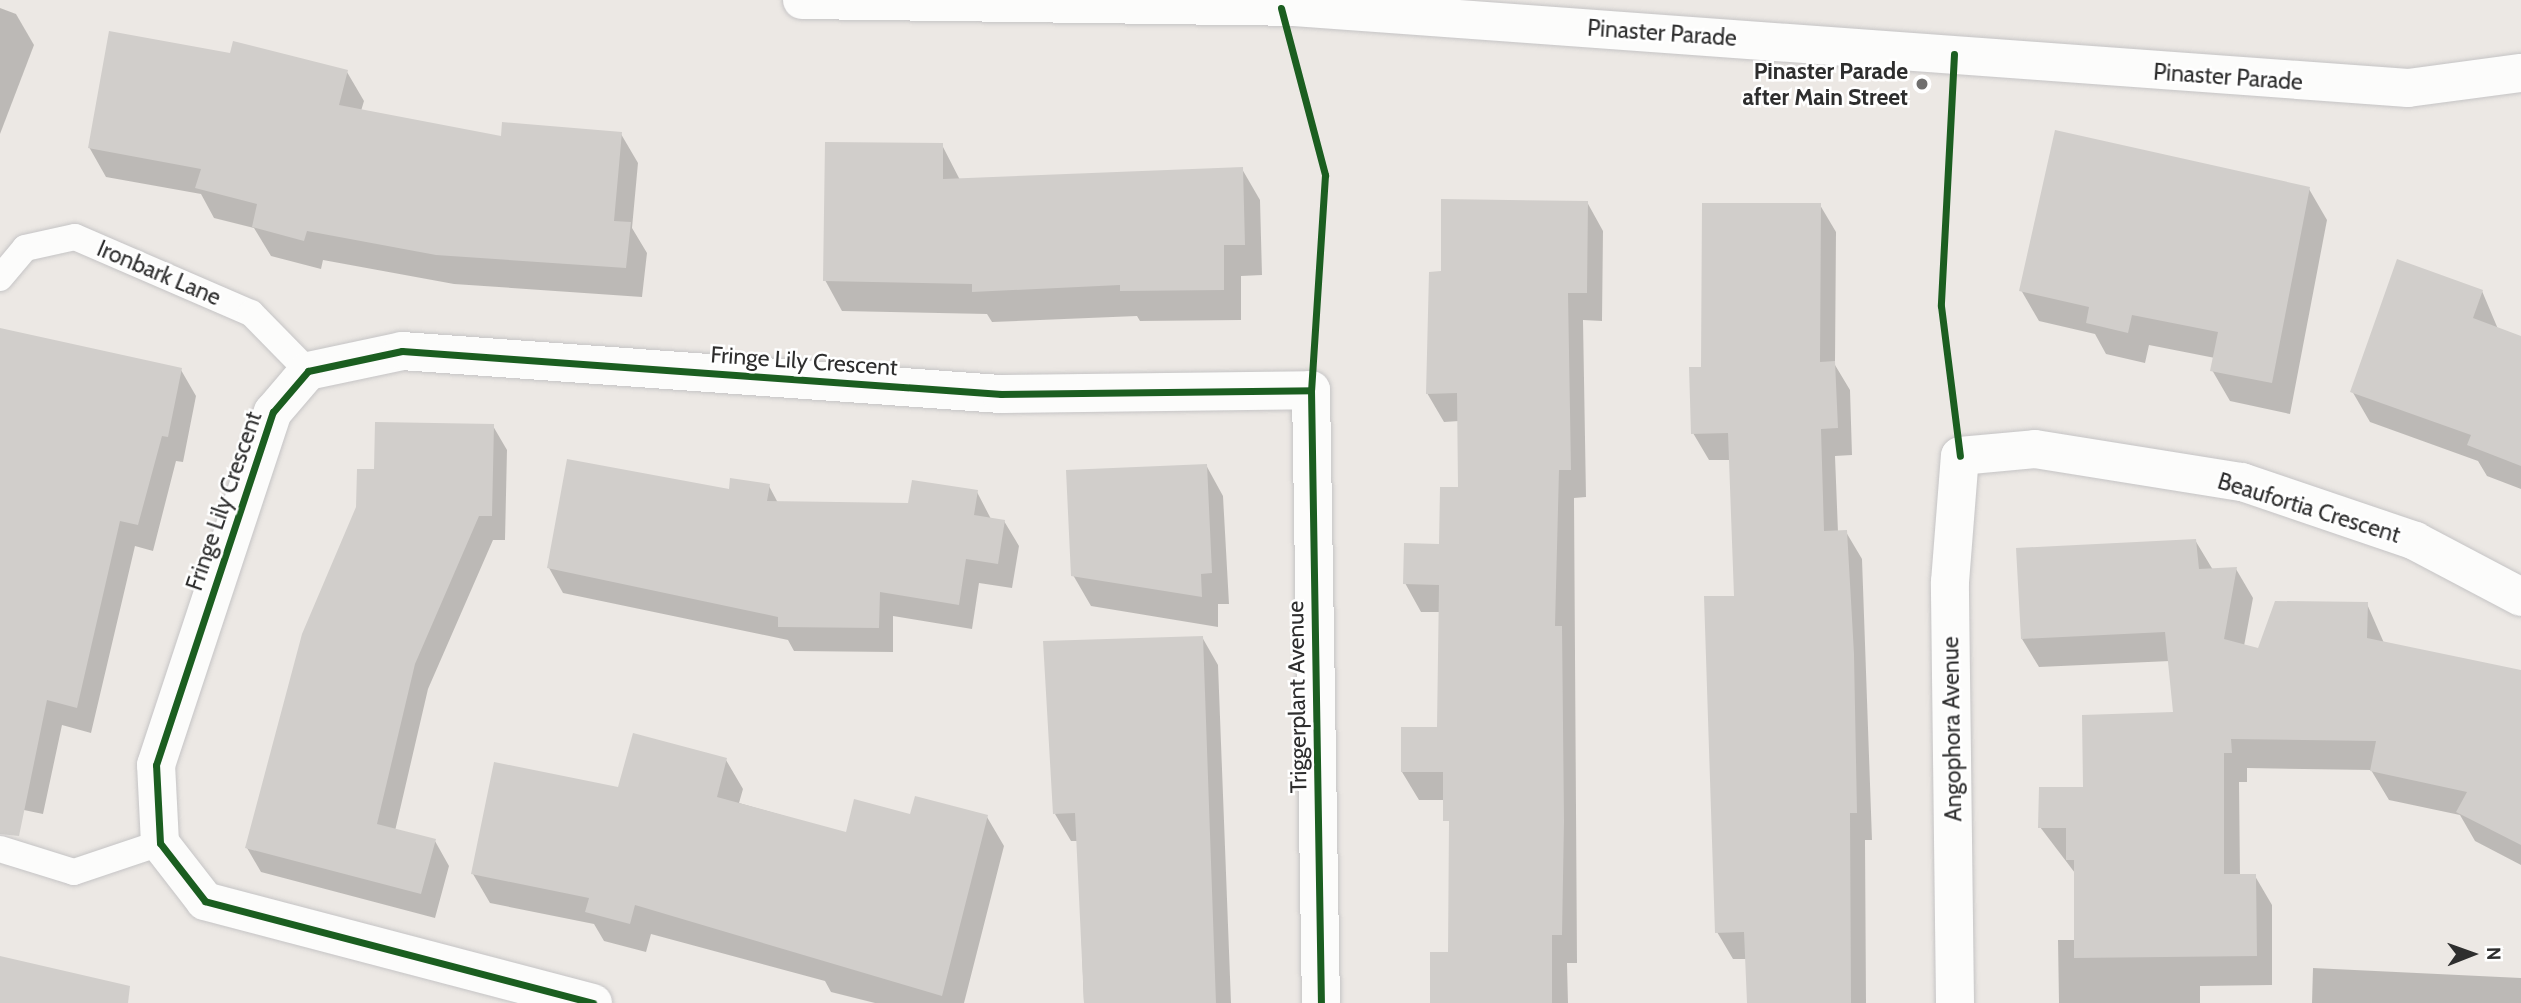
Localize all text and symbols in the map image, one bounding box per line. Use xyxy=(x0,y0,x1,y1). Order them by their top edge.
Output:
street label: Pinaster Parade xyxy=(1586,14,1738,52)
place label: Pinaster Parade after Main Street xyxy=(1743,57,1908,111)
street label: Pinaster Parade xyxy=(2152,58,2304,96)
marker: Pinaster Parade after Main Street xyxy=(1914,76,1930,92)
street label: Ironbark Lane xyxy=(93,235,225,311)
street label: Fringe Lily Crescent xyxy=(709,341,899,381)
street label: Fringe Lily Crescent xyxy=(180,408,268,594)
street label: Beaufortia Crescent xyxy=(2214,467,2404,549)
street label: Triggerplant Avenue xyxy=(1282,601,1312,793)
street label: Angophora Avenue xyxy=(1937,636,1967,822)
north arrow xyxy=(2437,919,2507,989)
text: N xyxy=(2482,947,2505,961)

